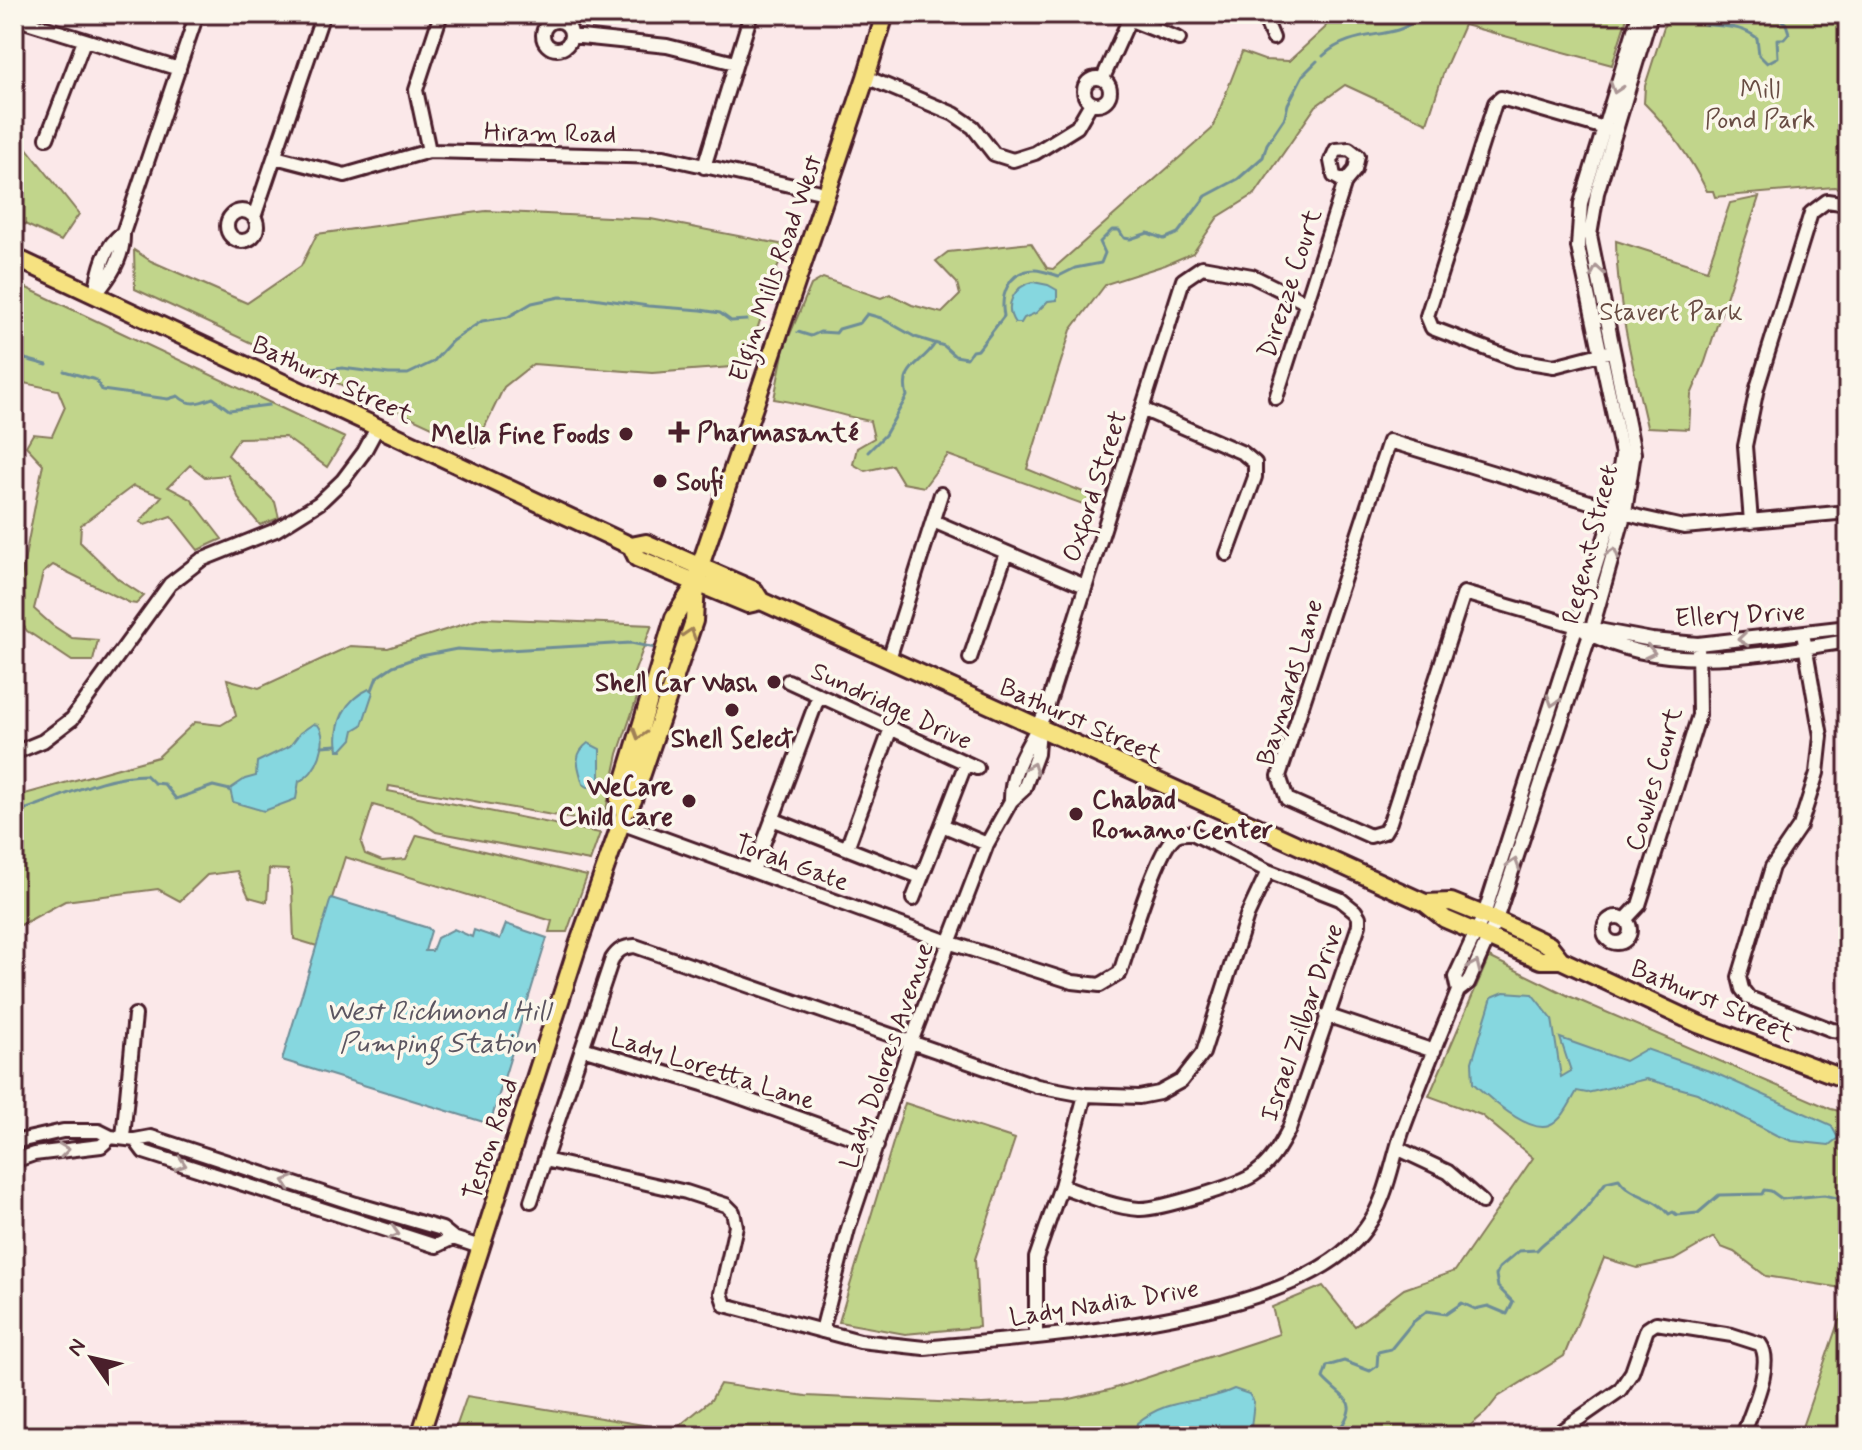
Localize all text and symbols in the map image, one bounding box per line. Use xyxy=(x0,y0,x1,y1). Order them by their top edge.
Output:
park label: Mill Pond Park xyxy=(1705,74,1815,138)
one-way arrow xyxy=(1609,81,1625,95)
street label: Hiram Road xyxy=(483,116,616,152)
street label: Elgin Mills Road West xyxy=(722,151,835,388)
street label: Direzze Court xyxy=(1251,205,1331,363)
one-way arrow xyxy=(1589,264,1606,278)
park label: Stavert Park xyxy=(1599,296,1743,330)
street label: Bathurst Street xyxy=(246,329,418,433)
street label: Oxford Street xyxy=(1055,407,1138,567)
place label: Pharmasanté xyxy=(697,417,859,451)
place label: Mella Fine Foods xyxy=(431,419,610,453)
marker: Pharmasanté xyxy=(668,421,690,443)
marker: Mella Fine Foods xyxy=(617,425,635,443)
street label: Regent Street xyxy=(1555,461,1630,629)
place label: Soufi xyxy=(676,466,724,500)
marker: Soufi xyxy=(651,472,669,490)
one-way arrow xyxy=(1604,547,1620,561)
street label: Baynards Lane xyxy=(1250,595,1332,770)
street label: Ellery Drive xyxy=(1674,596,1806,636)
one-way arrow xyxy=(681,627,697,641)
one-way arrow xyxy=(1736,630,1749,647)
one-way arrow xyxy=(1642,643,1656,660)
street label: Sundridge Drive xyxy=(804,655,977,761)
place label: Shell Car Wash xyxy=(595,667,758,701)
street label: Bathurst Street xyxy=(994,671,1167,773)
marker: Shell Car Wash xyxy=(765,673,783,691)
one-way arrow xyxy=(1546,693,1562,707)
marker: Shell Select xyxy=(723,701,741,719)
street label: Cowles Court xyxy=(1618,704,1692,855)
place label: Shell Select xyxy=(671,723,794,757)
one-way arrow xyxy=(632,727,648,741)
one-way arrow xyxy=(1022,761,1039,775)
place label: WeCare Child Care xyxy=(559,771,673,835)
place label: Chabad Romano Center xyxy=(1092,784,1273,848)
marker: WeCare Child Care xyxy=(680,792,698,810)
marker: Chabad Romano Center xyxy=(1067,805,1085,823)
street label: Torah Gate xyxy=(729,828,853,900)
one-way arrow xyxy=(1505,858,1521,872)
street label: Israel Zilbar Drive xyxy=(1253,919,1353,1126)
street label: Lady Dolores Avenue xyxy=(833,938,943,1173)
street label: Bathurst Street xyxy=(1625,952,1799,1052)
one-way arrow xyxy=(1466,960,1482,975)
water label: West Richmond Hill Pumping Station xyxy=(326,994,554,1066)
street label: Lady Loretta Lane xyxy=(606,1021,819,1119)
street label: Teston Road xyxy=(456,1074,528,1205)
one-way arrow xyxy=(57,1142,70,1159)
one-way arrow xyxy=(174,1155,188,1171)
one-way arrow xyxy=(282,1175,295,1191)
one-way arrow xyxy=(386,1224,400,1240)
street label: Lady Nadia Drive xyxy=(1007,1272,1201,1336)
north arrow xyxy=(52,1318,132,1398)
text: N xyxy=(61,1334,93,1362)

